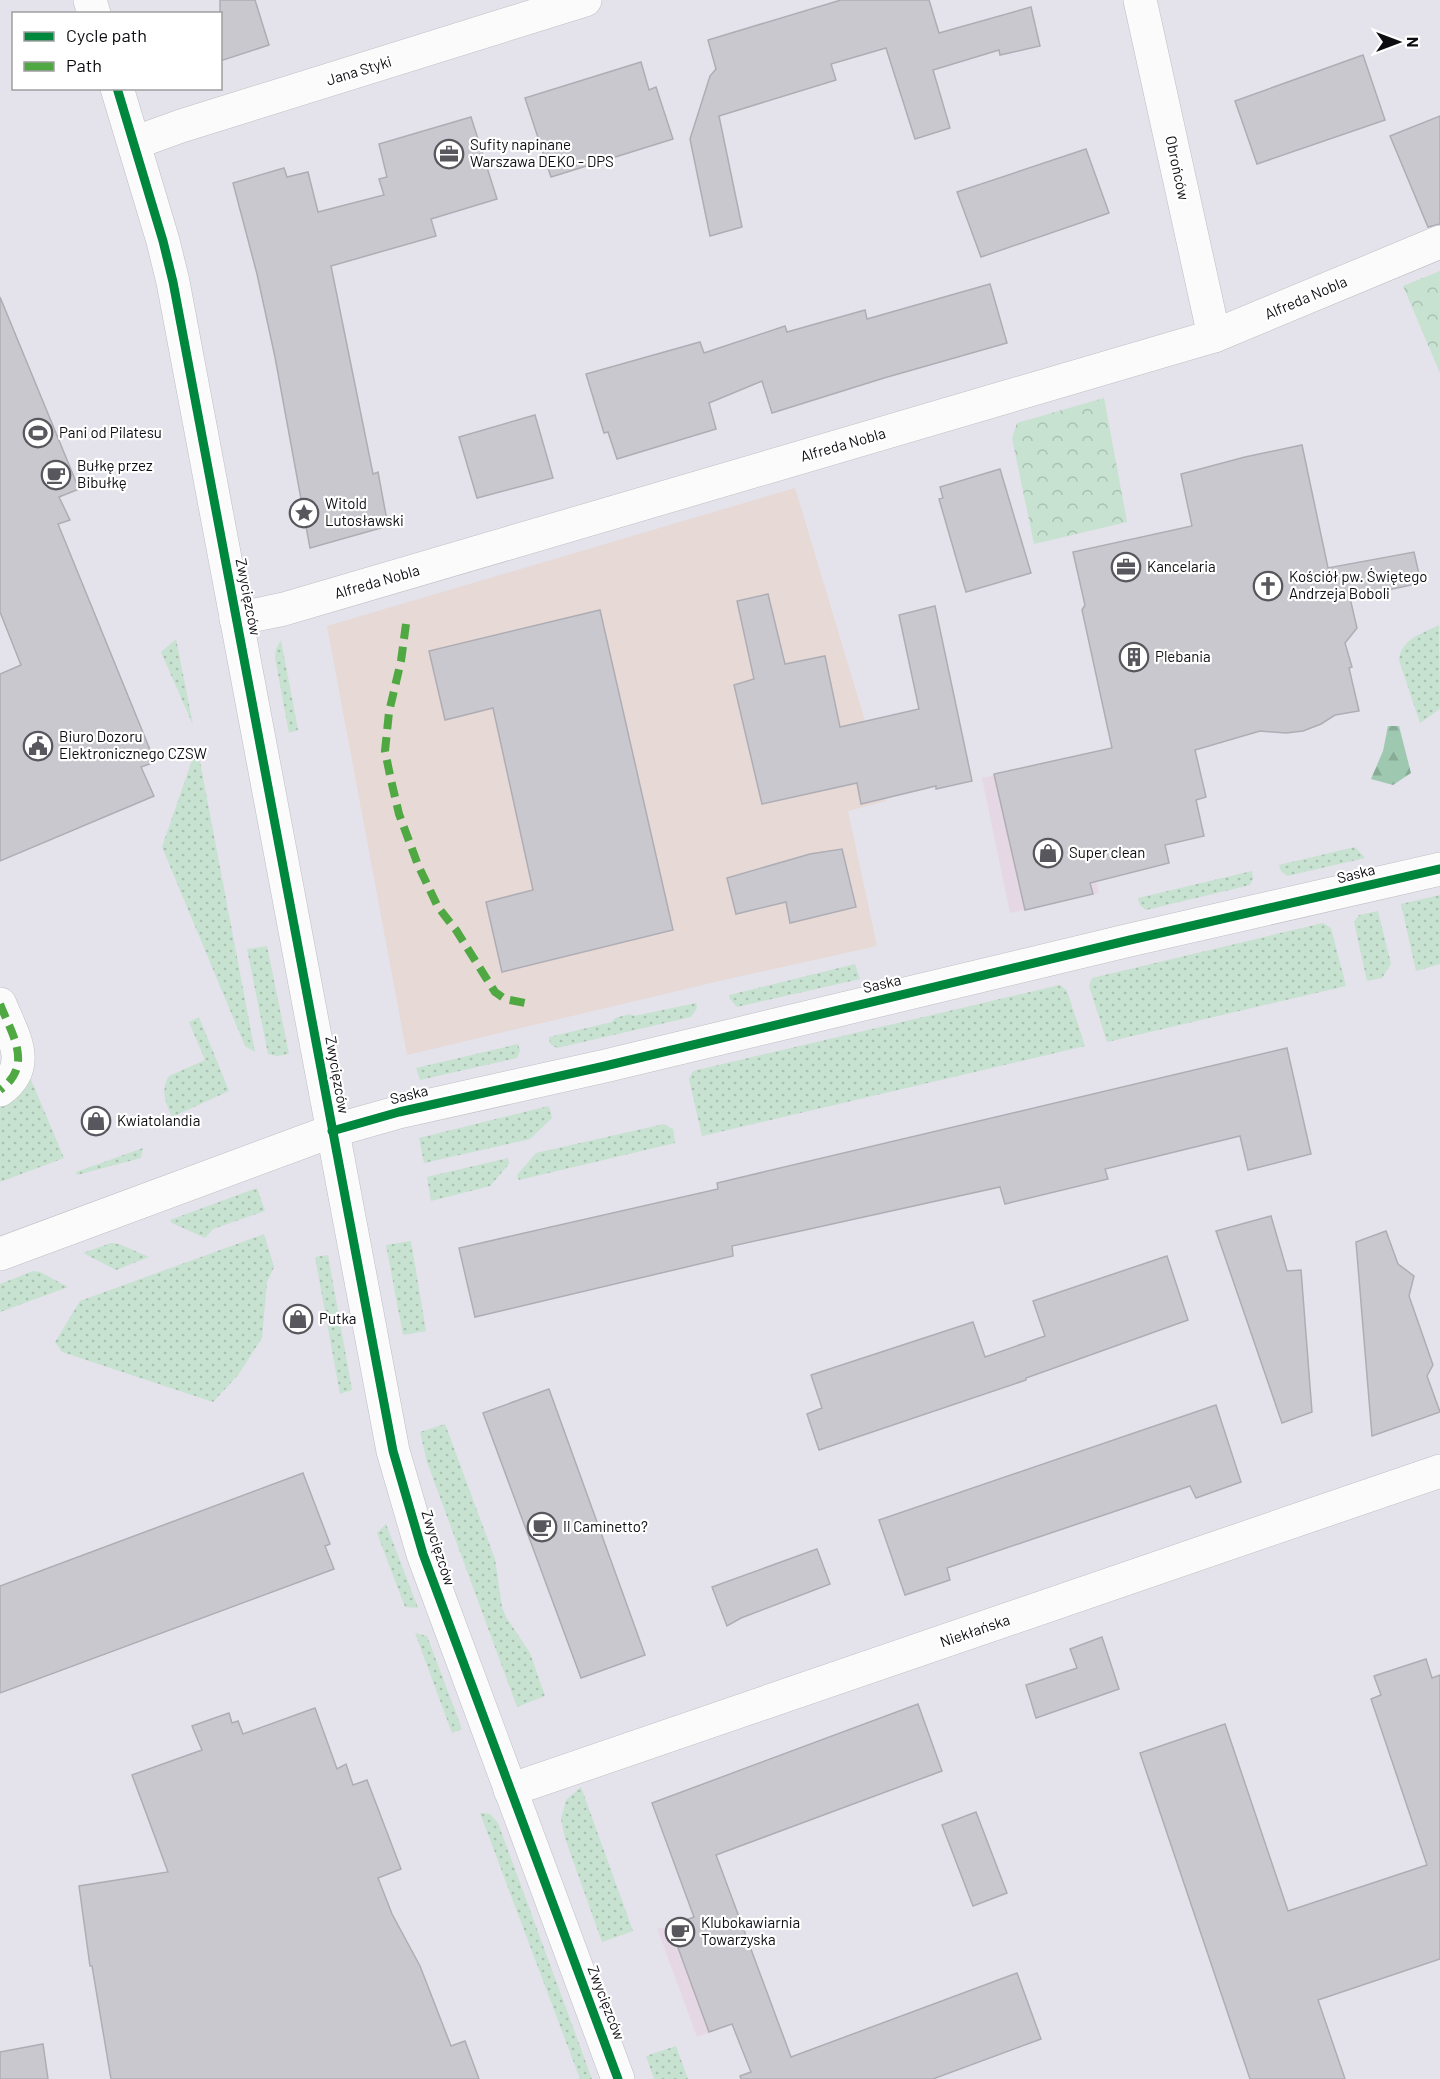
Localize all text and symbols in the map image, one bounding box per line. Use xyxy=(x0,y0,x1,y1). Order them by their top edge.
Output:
legend xyxy=(12,12,222,90)
north arrow xyxy=(1368,12,1428,72)
text: Cycle path xyxy=(66,24,147,46)
text: N xyxy=(1404,37,1423,47)
street label: Jana Styki xyxy=(324,52,394,89)
text: Path xyxy=(66,54,102,76)
street label: Obrońców xyxy=(1162,134,1194,202)
place label: Sufity napinane Warszawa DEKO - DPS xyxy=(470,135,614,170)
office icon: Sufity napinane Warszawa DEKO - DPS xyxy=(433,138,465,170)
street label: Alfreda Nobla xyxy=(1262,272,1350,323)
sports icon: Pani od Pilatesu xyxy=(22,417,54,449)
place label: Pani od Pilatesu xyxy=(59,423,162,441)
street label: Alfreda Nobla xyxy=(798,423,887,465)
place label: Bułkę przez Bibułkę xyxy=(77,456,153,491)
cafe icon: Bułkę przez Bibułkę xyxy=(40,459,72,491)
place label: Witold Lutosławski xyxy=(325,494,404,529)
place icon: Witold Lutosławski xyxy=(288,497,320,529)
office icon: Kancelaria xyxy=(1110,551,1142,583)
street label: Zwycięzców xyxy=(233,557,265,637)
place label: Kancelaria xyxy=(1147,557,1216,575)
street label: Alfreda Nobla xyxy=(332,560,421,602)
place label: Kościół pw. Świętego Andrzeja Boboli xyxy=(1289,567,1427,602)
church icon: Kościół pw. Świętego Andrzeja Boboli xyxy=(1252,570,1284,602)
building icon: Plebania xyxy=(1118,641,1150,673)
place label: Plebania xyxy=(1155,647,1211,665)
place label: Biuro Dozoru Elektronicznego CZSW xyxy=(59,727,207,762)
public building icon: Biuro Dozoru Elektronicznego CZSW xyxy=(22,730,54,762)
shop icon: Super clean xyxy=(1032,837,1064,869)
place label: Super clean xyxy=(1069,843,1145,861)
street label: Saska xyxy=(1335,860,1377,886)
street label: Saska xyxy=(861,970,903,996)
street label: Zwycięzców xyxy=(322,1035,354,1115)
street label: Saska xyxy=(388,1081,430,1107)
shop icon: Kwiatolandia xyxy=(80,1105,112,1137)
place label: Kwiatolandia xyxy=(117,1111,200,1129)
shop icon: Putka xyxy=(282,1303,314,1335)
place label: Putka xyxy=(319,1309,356,1327)
street label: Zwycięzców xyxy=(418,1508,460,1588)
cafe icon: Il Caminetto? xyxy=(526,1511,558,1543)
place label: Il Caminetto? xyxy=(563,1517,648,1535)
street label: Niekłańska xyxy=(937,1610,1012,1650)
place label: Klubokawiarnia Towarzyska xyxy=(701,1913,800,1948)
cafe icon: Klubokawiarnia Towarzyska xyxy=(664,1916,696,1948)
street label: Zwycięzców xyxy=(584,1963,629,2043)

